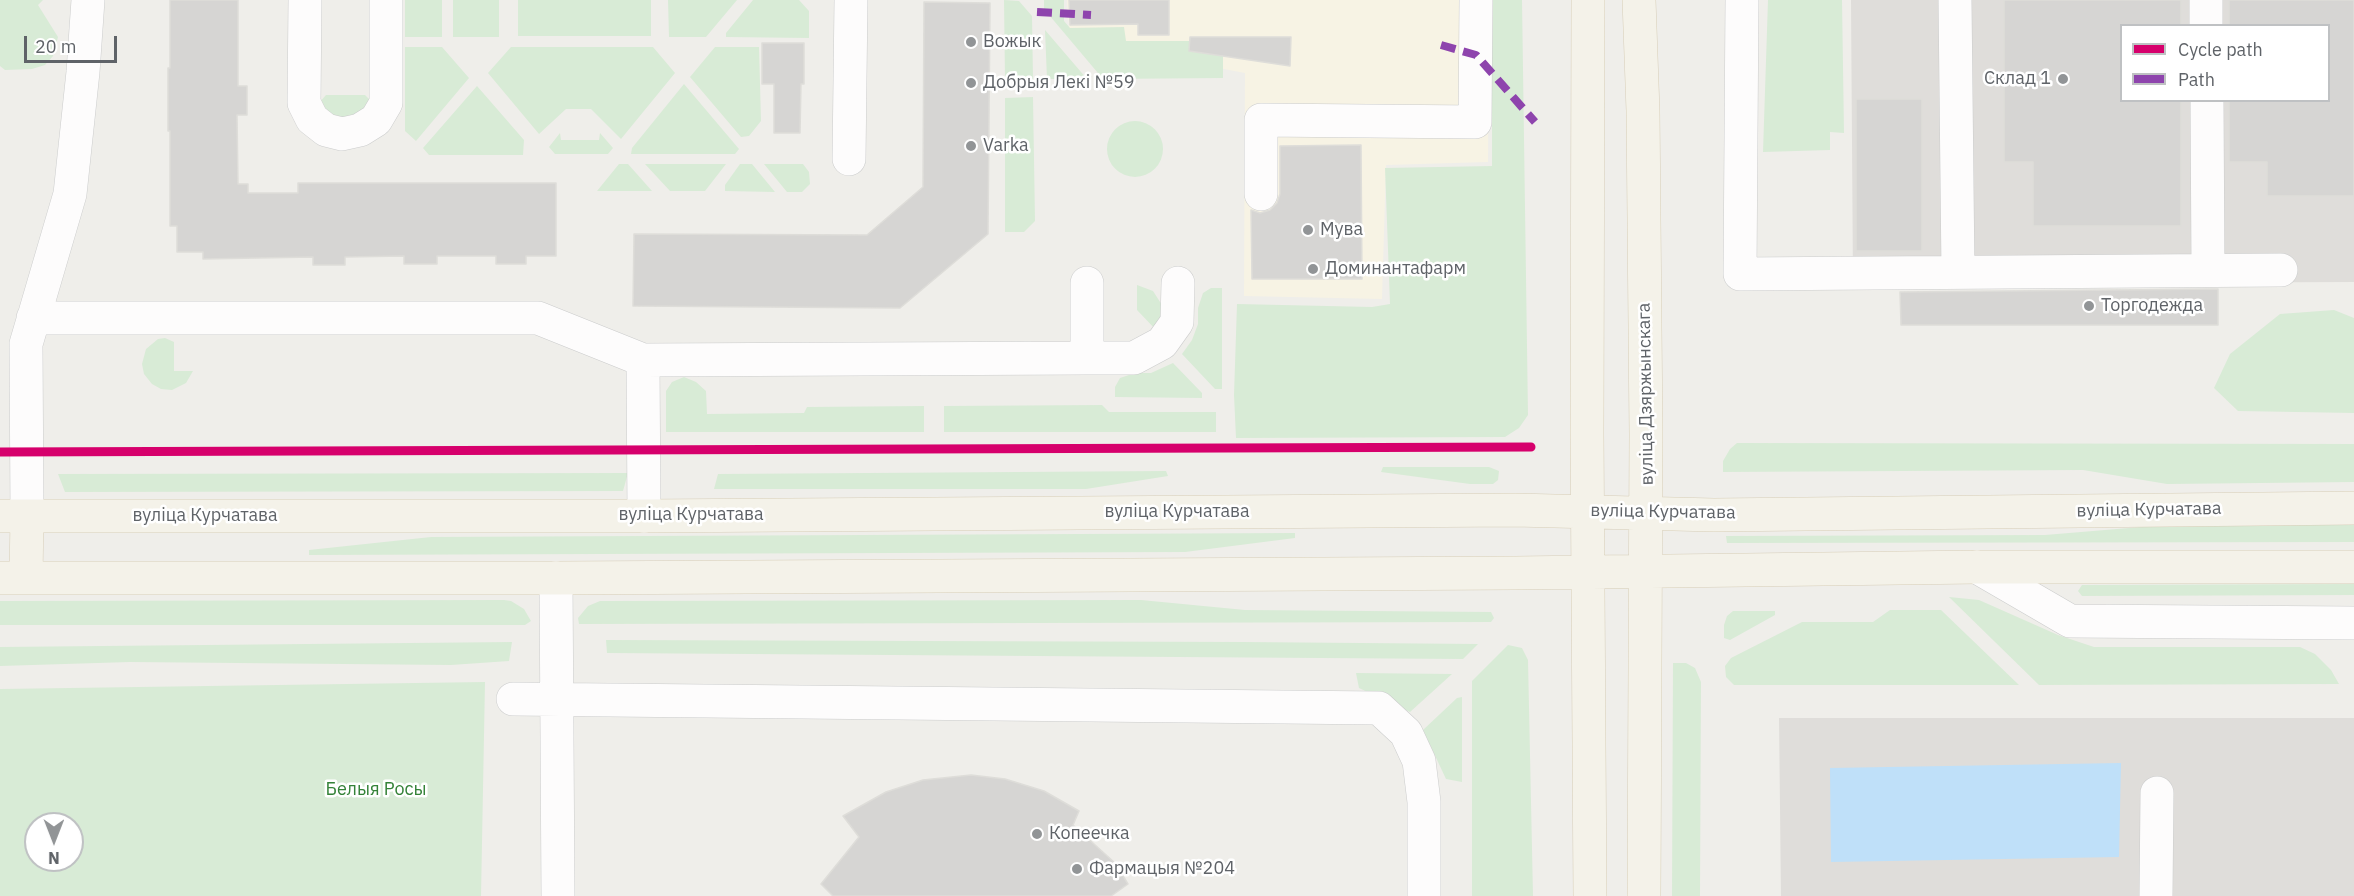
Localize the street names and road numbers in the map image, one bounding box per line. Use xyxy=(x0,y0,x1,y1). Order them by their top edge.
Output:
street label: вуліца Дзяржынскага xyxy=(1634,302,1658,486)
street label: вуліца Курчатава xyxy=(2076,498,2222,522)
street label: вуліца Курчатава xyxy=(1590,500,1736,524)
street label: вуліца Курчатава xyxy=(1104,501,1250,523)
street label: вуліца Курчатава xyxy=(618,504,764,526)
street label: вуліца Курчатава xyxy=(132,505,278,527)

